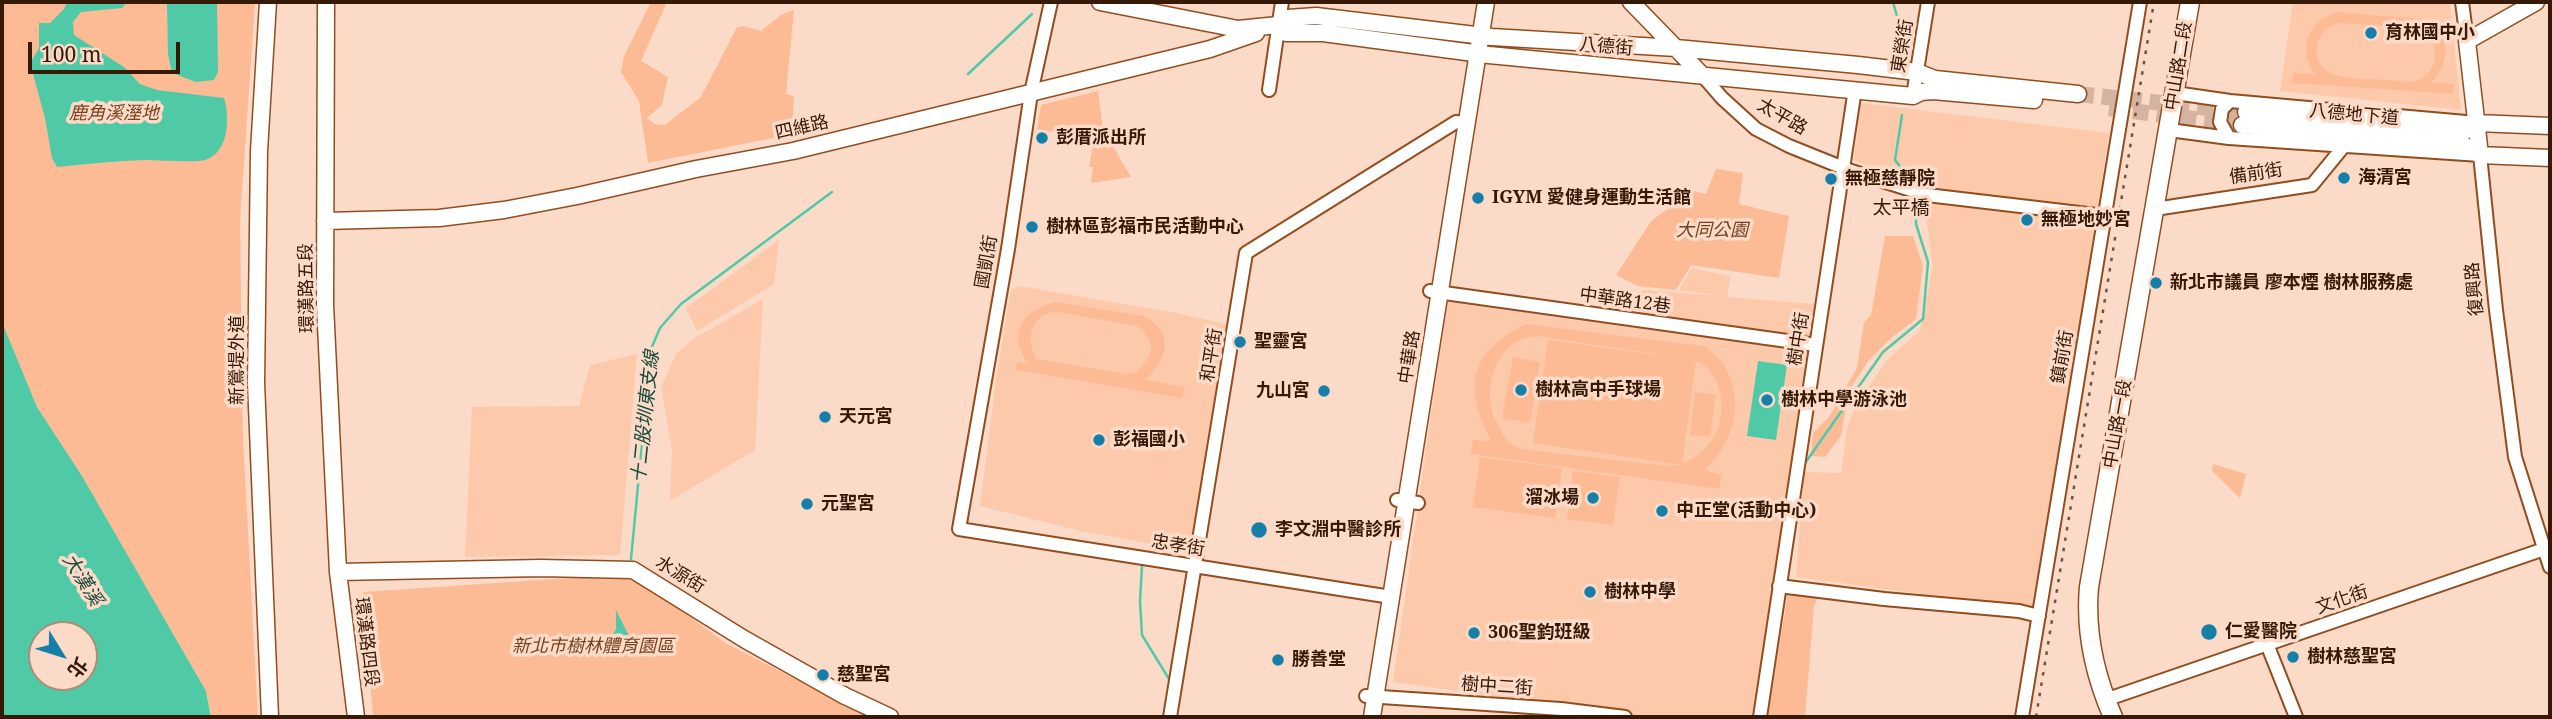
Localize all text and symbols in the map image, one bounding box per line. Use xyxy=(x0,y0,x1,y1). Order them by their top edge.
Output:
street label: 東榮街 xyxy=(1888,18,1918,74)
street label: 中山路二段 xyxy=(2161,20,2197,112)
place label: 育林國中小 xyxy=(2385,22,2475,44)
marker: 育林國中小 xyxy=(2363,25,2379,41)
scale bar xyxy=(32,28,184,72)
street label: 八德街 xyxy=(1578,34,1634,60)
text: 100 m xyxy=(41,40,102,68)
street label: 太平路 xyxy=(1753,94,1811,140)
street label: 八德地下道 xyxy=(2308,100,2400,130)
park label: 鹿角溪溼地 xyxy=(69,103,159,125)
street label: 四維路 xyxy=(773,111,831,145)
place label: 彭厝派出所 xyxy=(1056,127,1146,149)
marker: 彭厝派出所 xyxy=(1034,130,1050,146)
street label: 備前街 xyxy=(2228,159,2284,189)
place label: 海清宮 xyxy=(2358,167,2412,189)
place label: 無極慈靜院 xyxy=(1845,168,1935,190)
marker: 海清宮 xyxy=(2336,170,2352,186)
marker: 無極慈靜院 xyxy=(1823,171,1839,187)
place label: IGYM 愛健身運動生活館 xyxy=(1492,187,1691,209)
marker: IGYM 愛健身運動生活館 xyxy=(1470,190,1486,206)
district label: 太平橋 xyxy=(1873,198,1929,220)
place label: 無極地妙宮 xyxy=(2041,209,2131,231)
marker: 無極地妙宮 xyxy=(2019,212,2035,228)
place label: 樹林區彭福市民活動中心 xyxy=(1046,216,1244,238)
marker: 樹林區彭福市民活動中心 xyxy=(1024,219,1040,235)
park label: 大同公園 xyxy=(1676,220,1748,242)
street label: 國凱街 xyxy=(972,234,1002,290)
street label: 環漢路五段 xyxy=(295,243,319,333)
street label: 復興路 xyxy=(2462,261,2488,317)
place label: 新北市議員 廖本煙 樹林服務處 xyxy=(2170,272,2413,294)
marker: 新北市議員 廖本煙 樹林服務處 xyxy=(2148,275,2164,291)
street label: 中華路12巷 xyxy=(1578,284,1672,318)
street label: 樹中街 xyxy=(1784,311,1814,367)
street label: 新鶯堤外道 xyxy=(227,315,249,405)
street label: 和平街 xyxy=(1197,327,1227,383)
street label: 中華路 xyxy=(1395,329,1425,385)
street label: 鎮前街 xyxy=(2048,329,2078,385)
place label: 聖靈宮 xyxy=(1254,331,1308,353)
marker: 聖靈宮 xyxy=(1232,334,1248,350)
water label: 十二股圳東支線 xyxy=(628,350,664,484)
street label: 中山路一段 xyxy=(2100,378,2136,470)
place label: 樹林高中手球場 xyxy=(1535,379,1661,401)
place label: 九山宮 xyxy=(1256,380,1310,402)
marker: 樹林高中手球場 xyxy=(1513,382,1529,398)
marker: 九山宮 xyxy=(1316,383,1332,399)
place label: 樹林中學游泳池 xyxy=(1781,389,1907,411)
marker: 樹林中學游泳池 xyxy=(1759,392,1775,408)
place label: 天元宮 xyxy=(839,406,893,428)
marker: 天元宮 xyxy=(817,409,833,425)
place label: 彭福國小 xyxy=(1113,429,1185,451)
marker: 彭福國小 xyxy=(1091,432,1107,448)
place label: 溜冰場 xyxy=(1525,487,1579,509)
marker: 溜冰場 xyxy=(1585,490,1601,506)
place label: 元聖宮 xyxy=(821,493,875,515)
marker: 元聖宮 xyxy=(799,496,815,512)
place label: 中正堂(活動中心) xyxy=(1676,500,1816,522)
marker: 中正堂(活動中心) xyxy=(1654,503,1670,519)
place label: 李文淵中醫診所 xyxy=(1275,519,1401,541)
marker: 李文淵中醫診所 xyxy=(1249,520,1269,540)
street label: 忠孝街 xyxy=(1150,531,1206,561)
water label: 大漢溪 xyxy=(57,550,107,610)
street label: 水源街 xyxy=(651,552,709,598)
place label: 樹林中學 xyxy=(1604,581,1676,603)
street label: 文化街 xyxy=(2313,581,2371,619)
marker: 樹林中學 xyxy=(1582,584,1598,600)
street label: 環漢路四段 xyxy=(350,596,382,688)
north arrow xyxy=(28,621,98,691)
place label: 仁愛醫院 xyxy=(2225,621,2297,643)
place label: 306聖鈞班級 xyxy=(1488,622,1591,644)
marker: 仁愛醫院 xyxy=(2199,622,2219,642)
marker: 306聖鈞班級 xyxy=(1466,625,1482,641)
park label: 新北市樹林體育園區 xyxy=(512,636,674,658)
place label: 樹林慈聖宮 xyxy=(2307,646,2397,668)
place label: 勝善堂 xyxy=(1292,649,1346,671)
marker: 樹林慈聖宮 xyxy=(2285,649,2301,665)
text: 北 xyxy=(62,652,94,683)
marker: 勝善堂 xyxy=(1270,652,1286,668)
place label: 慈聖宮 xyxy=(837,664,891,686)
marker: 慈聖宮 xyxy=(815,667,831,683)
street label: 樹中二街 xyxy=(1460,674,1534,700)

